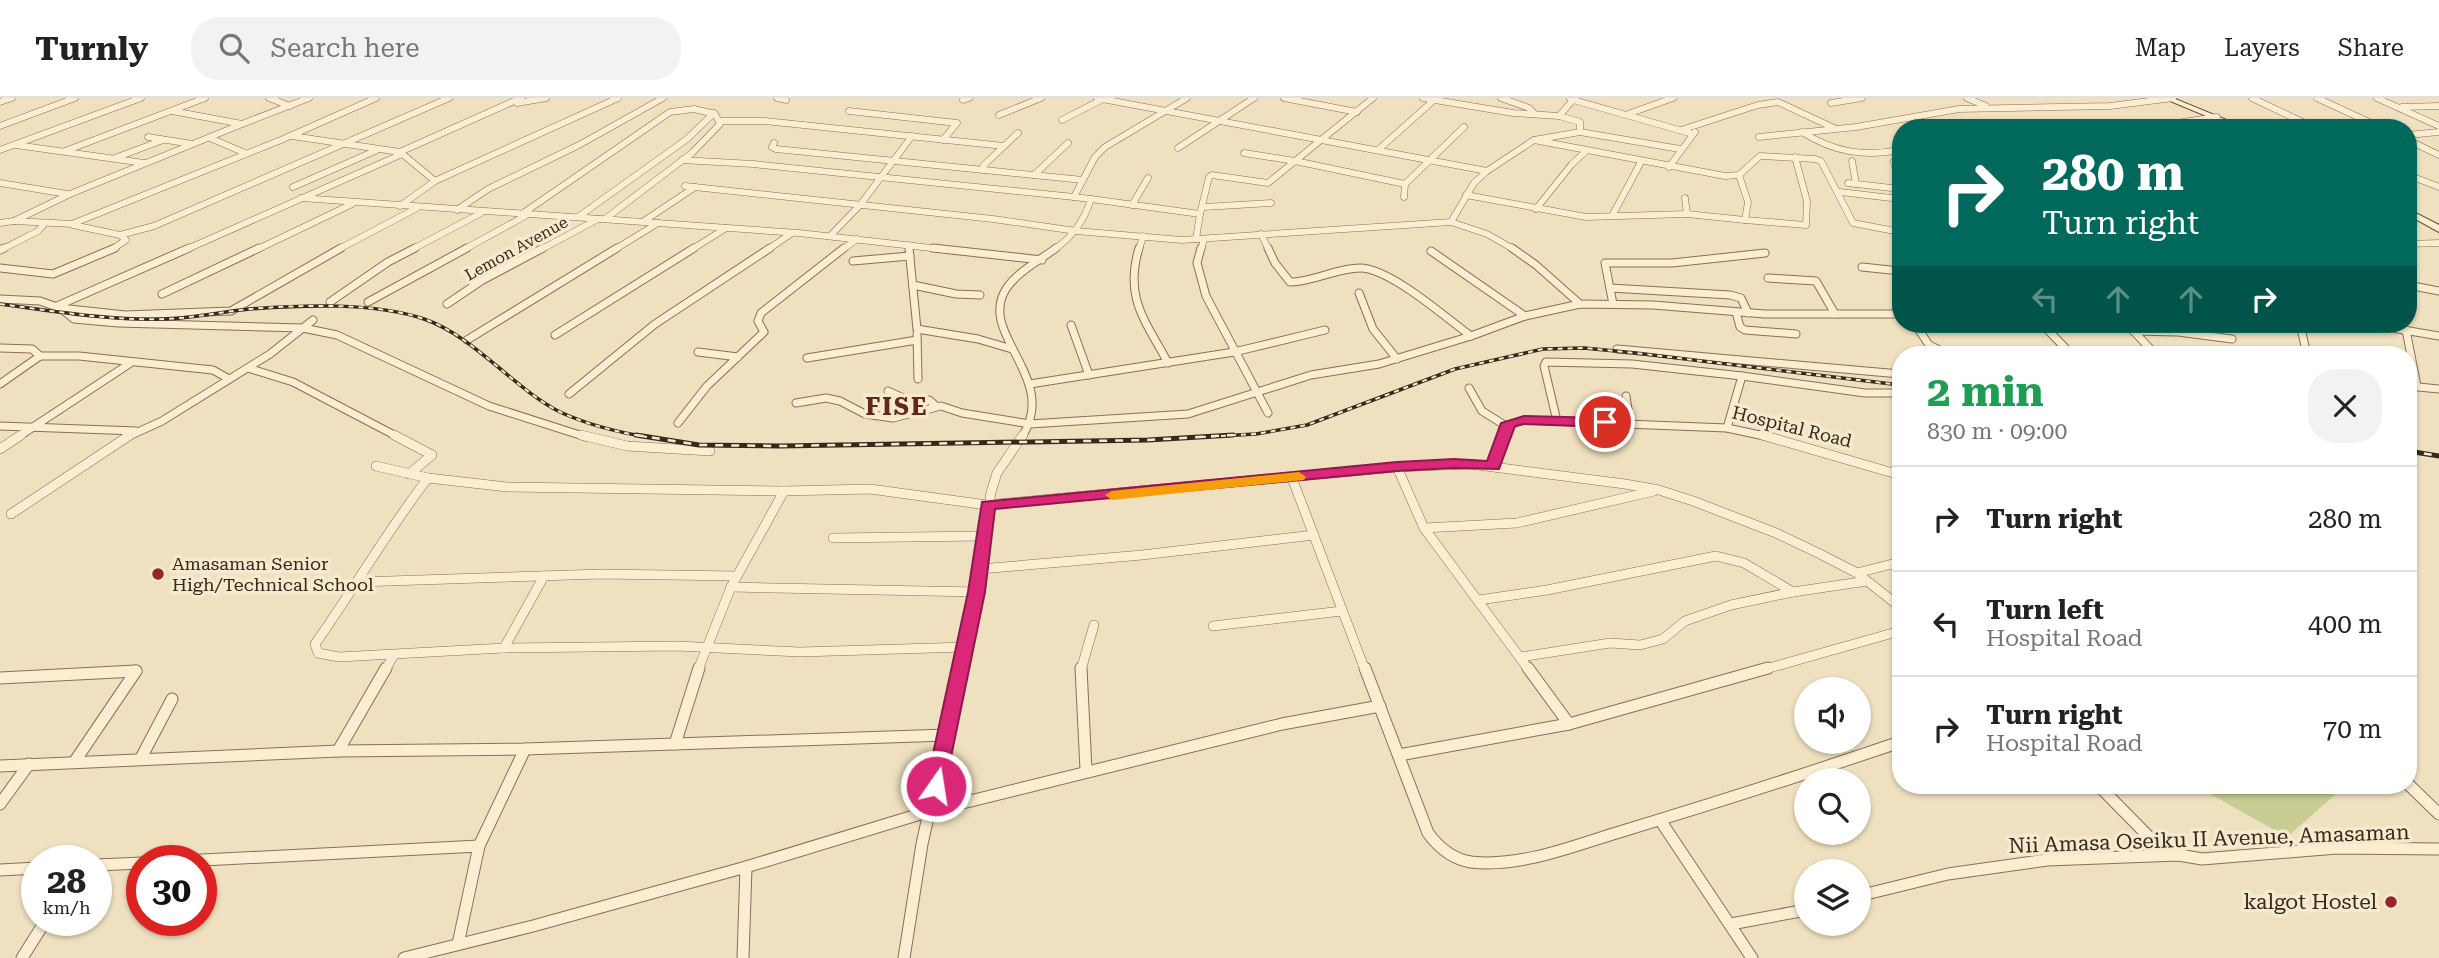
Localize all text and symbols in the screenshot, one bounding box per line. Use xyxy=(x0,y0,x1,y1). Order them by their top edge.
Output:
search box xyxy=(191,17,681,80)
text: Turnly xyxy=(35,29,149,68)
icon: search xyxy=(215,29,253,67)
text: Search here xyxy=(271,33,419,63)
text: Map xyxy=(2135,34,2186,62)
text: Layers xyxy=(2224,34,2300,62)
text: Share xyxy=(2338,34,2404,62)
text: 280 m xyxy=(2042,145,2184,202)
icon: right xyxy=(1927,147,2018,238)
text: Turn right xyxy=(2042,204,2199,242)
street label: Lemon Avenue xyxy=(461,212,571,285)
icon: left xyxy=(2026,280,2064,318)
icon: ahead xyxy=(2099,280,2137,318)
icon: ahead xyxy=(2172,280,2210,318)
icon: right xyxy=(2245,280,2283,318)
text: 2 min xyxy=(1927,367,2044,416)
button: close xyxy=(2308,369,2382,443)
pin xyxy=(1575,392,1635,452)
district label: FISE xyxy=(866,393,928,421)
street label: Hospital Road xyxy=(1730,402,1855,452)
icon: arrive xyxy=(1586,403,1624,441)
text: 830 m · 09:00 xyxy=(1927,418,2067,445)
icon: right xyxy=(1927,500,1965,538)
text: Turn right xyxy=(1986,504,2122,534)
text: 280 m xyxy=(2308,504,2382,534)
place label: Amasaman Senior High/Technical School xyxy=(172,553,374,595)
marker: Amasaman Senior High/Technical School xyxy=(150,566,166,582)
text: Turn left xyxy=(1986,595,2104,625)
icon: left xyxy=(1927,605,1965,643)
text: 400 m xyxy=(2308,609,2382,639)
text: Hospital Road xyxy=(1986,625,2143,652)
map controls xyxy=(1794,677,1871,936)
button: sound xyxy=(1794,677,1871,754)
text: Turn right xyxy=(1986,700,2122,730)
icon: right xyxy=(1927,710,1965,748)
text: 70 m xyxy=(2323,714,2382,744)
text: Hospital Road xyxy=(1986,730,2143,757)
position arrow xyxy=(899,749,973,823)
button: search xyxy=(1794,768,1871,845)
street label: Nii Amasa Oseiku II Avenue, Amasaman xyxy=(2008,820,2410,858)
speed limit sign: 30 xyxy=(126,845,217,936)
button: layers xyxy=(1794,859,1871,936)
text: 28 xyxy=(47,861,86,902)
place label: kalgot Hostel xyxy=(2244,890,2378,914)
marker: kalgot Hostel xyxy=(2383,894,2399,910)
text: km/h xyxy=(42,897,91,918)

